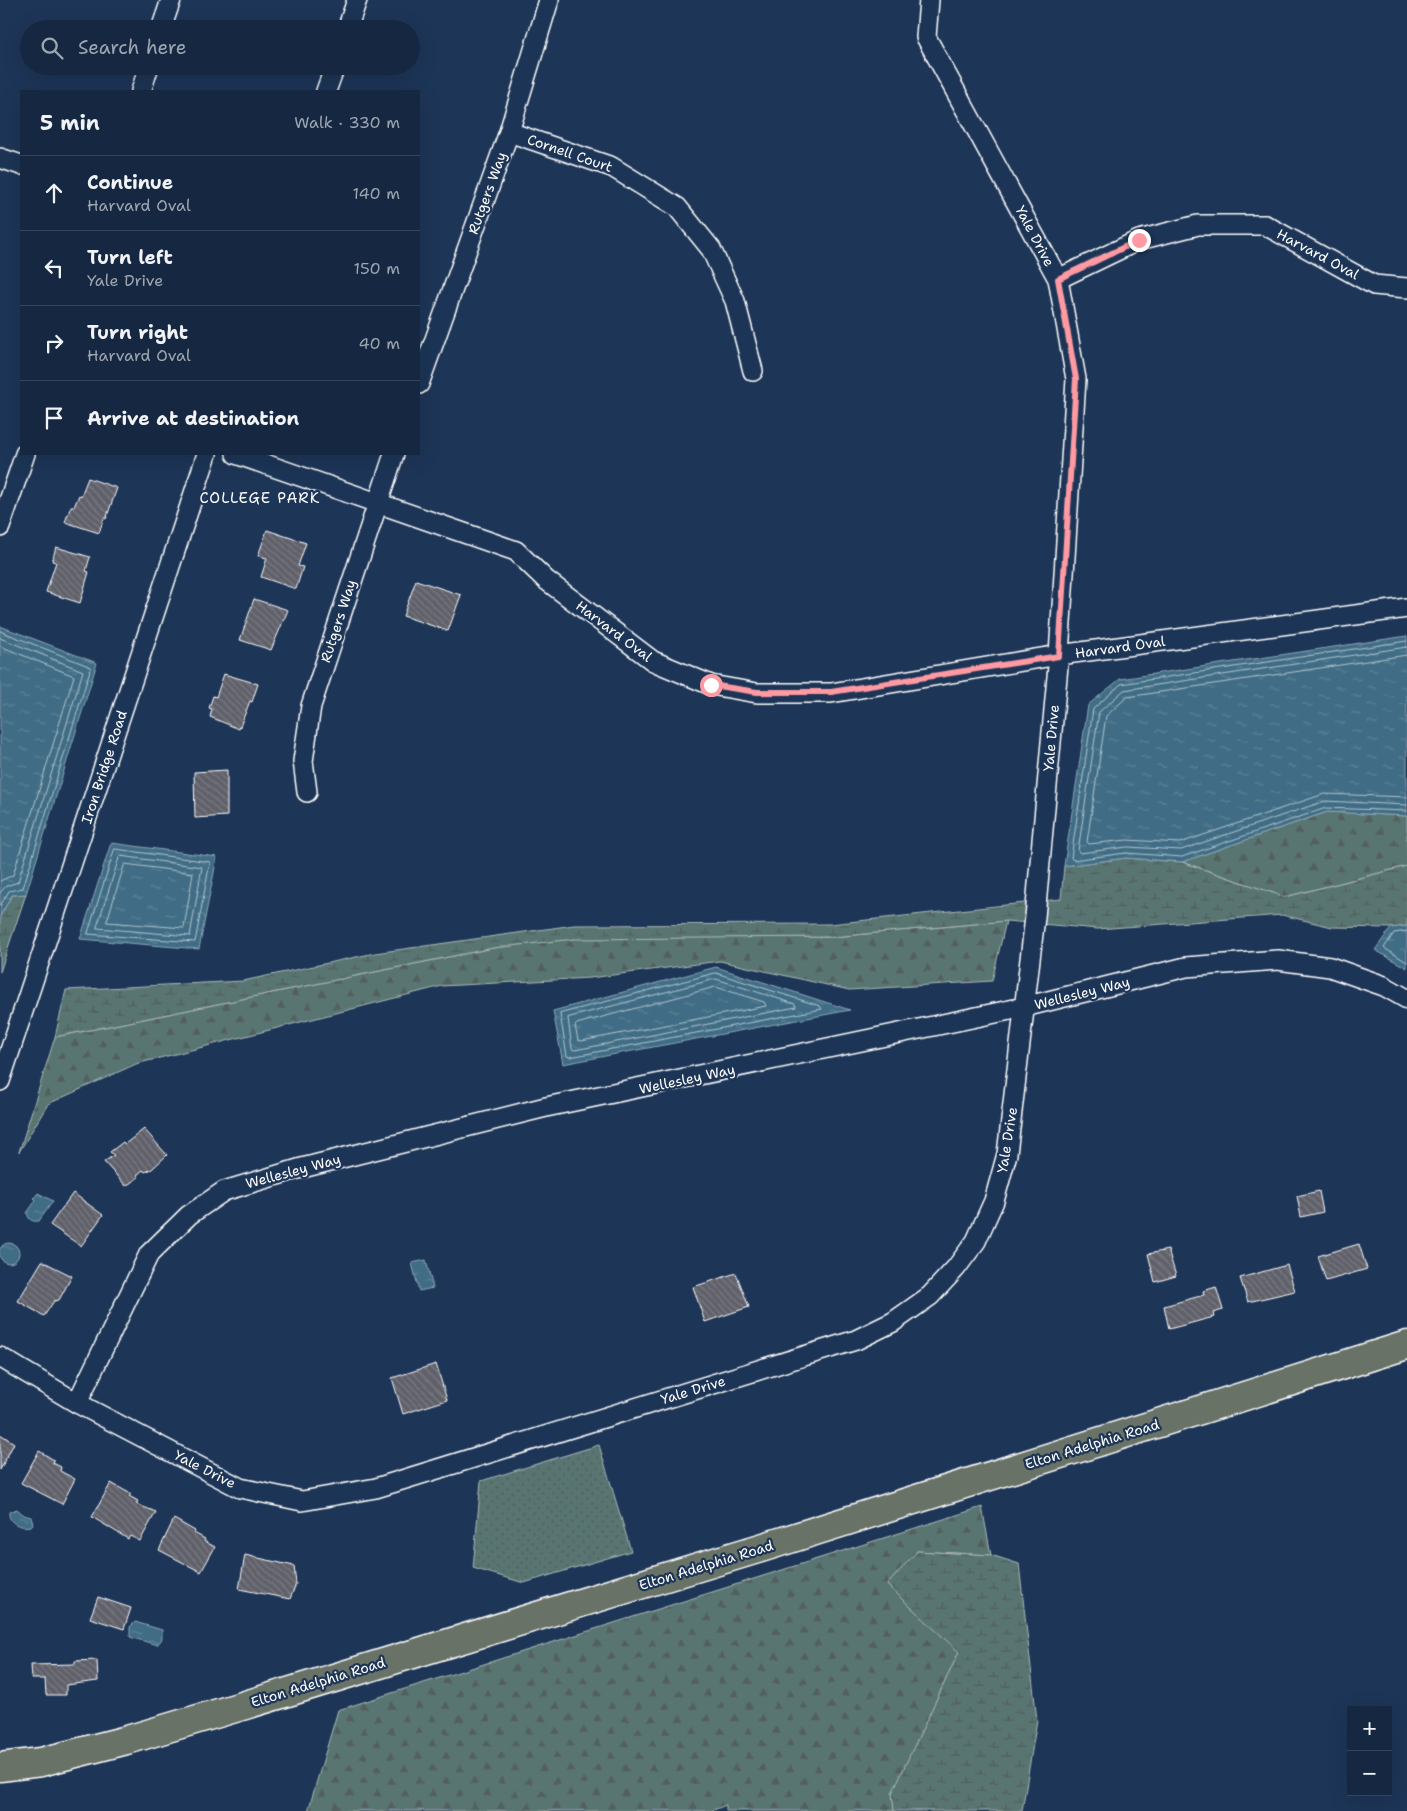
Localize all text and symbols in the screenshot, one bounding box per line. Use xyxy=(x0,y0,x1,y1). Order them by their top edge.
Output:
search box xyxy=(20,20,420,75)
icon: search xyxy=(38,34,66,62)
text: Search here xyxy=(78,35,187,60)
text: 5 min xyxy=(40,109,100,137)
text: Walk · 330 m xyxy=(294,112,400,133)
street label: Cornell Court xyxy=(525,130,615,176)
street label: Rutgers Way xyxy=(464,149,510,237)
text: Continue xyxy=(87,170,173,195)
icon: ahead xyxy=(40,179,68,207)
text: 140 m xyxy=(353,183,400,204)
text: Harvard Oval xyxy=(87,195,191,216)
street label: Yale Drive xyxy=(1011,202,1059,270)
street label: Harvard Oval xyxy=(1274,225,1363,284)
route end xyxy=(1128,229,1151,252)
text: Turn left xyxy=(87,245,173,270)
icon: left xyxy=(40,254,68,282)
text: 150 m xyxy=(353,258,400,279)
text: Yale Drive xyxy=(87,270,163,291)
text: Turn right xyxy=(87,320,188,345)
icon: right xyxy=(40,329,68,357)
text: 40 m xyxy=(358,333,400,354)
text: Harvard Oval xyxy=(87,345,191,366)
icon: arrive xyxy=(40,404,68,432)
text: Arrive at destination xyxy=(87,406,299,431)
district label: COLLEGE PARK xyxy=(199,488,321,508)
street label: Rutgers Way xyxy=(316,577,360,665)
street label: Harvard Oval xyxy=(572,596,656,666)
street label: Harvard Oval xyxy=(1074,632,1167,662)
route start xyxy=(700,674,723,697)
street label: Yale Drive xyxy=(1039,704,1063,772)
street label: Iron Bridge Road xyxy=(77,708,131,826)
street label: Wellesley Way xyxy=(1032,972,1132,1014)
street label: Wellesley Way xyxy=(637,1060,737,1098)
street label: Yale Drive xyxy=(993,1106,1021,1174)
street label: Wellesley Way xyxy=(244,1150,342,1192)
street label: Yale Drive xyxy=(658,1372,728,1408)
street label: Elton Adelphia Road xyxy=(1023,1415,1162,1473)
street label: Yale Drive xyxy=(171,1446,239,1492)
street label: Elton Adelphia Road xyxy=(637,1536,776,1594)
street label: Elton Adelphia Road xyxy=(249,1653,388,1711)
map controls xyxy=(1347,1706,1392,1796)
button: + xyxy=(1347,1706,1392,1751)
button: − xyxy=(1347,1751,1392,1796)

